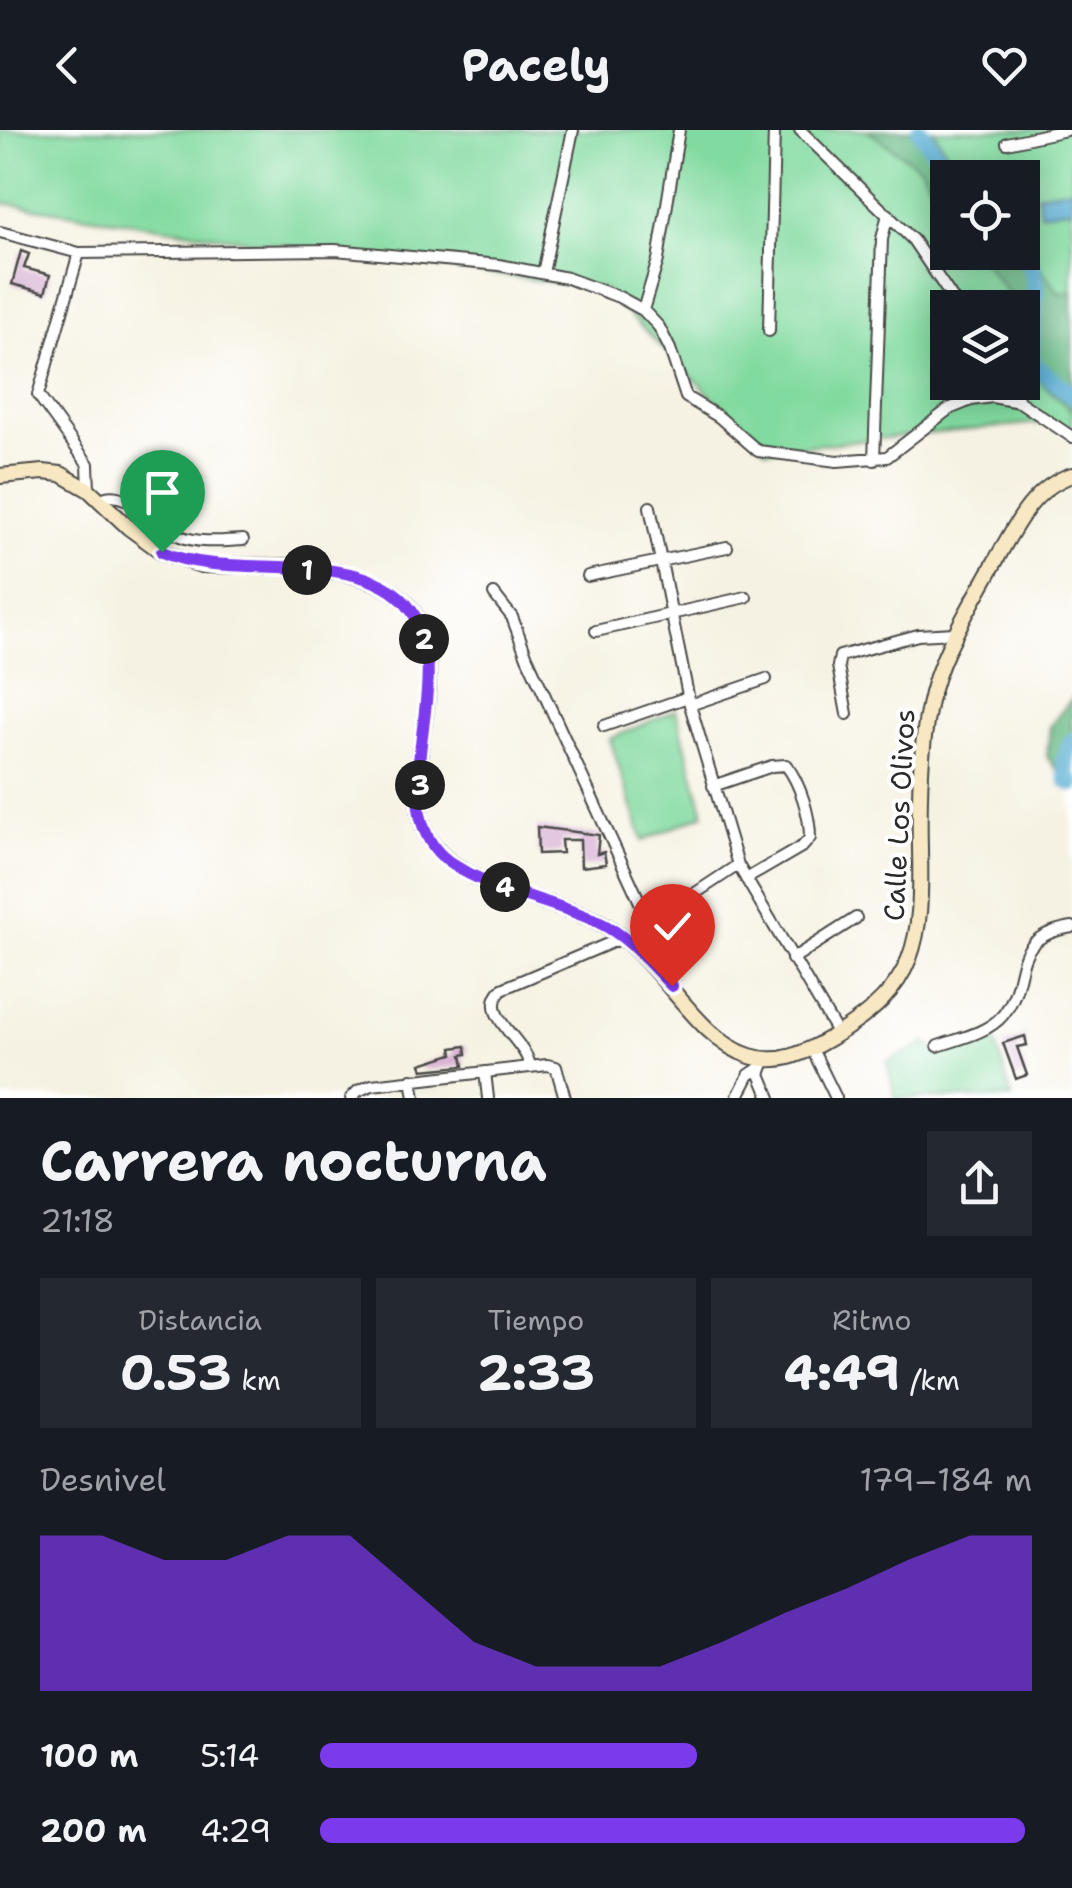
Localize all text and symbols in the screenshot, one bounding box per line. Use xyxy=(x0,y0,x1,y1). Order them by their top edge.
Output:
text: Pacely xyxy=(462,35,610,95)
icon: back xyxy=(40,38,95,93)
icon: heart xyxy=(977,38,1032,93)
map controls xyxy=(930,160,1040,400)
button: locate xyxy=(930,160,1040,270)
button: layers xyxy=(930,290,1040,400)
pin xyxy=(120,450,205,553)
icon: arrive xyxy=(135,465,190,520)
pin: 1 xyxy=(282,545,332,595)
text: 1 xyxy=(301,551,313,589)
pin: 2 xyxy=(399,614,449,664)
text: 2 xyxy=(414,620,434,658)
street label: Calle Los Olivos xyxy=(874,708,924,922)
pin: 3 xyxy=(395,760,445,810)
text: 3 xyxy=(410,766,430,804)
pin: 4 xyxy=(480,862,530,912)
text: 4 xyxy=(495,868,515,906)
pin xyxy=(630,884,715,987)
icon: check xyxy=(645,899,700,954)
text: Carrera nocturna xyxy=(40,1124,547,1198)
button: share xyxy=(927,1131,1032,1236)
text: 21:18 xyxy=(40,1199,115,1242)
text: Distancia xyxy=(139,1301,262,1339)
text: Tiempo xyxy=(488,1301,584,1339)
text: Ritmo xyxy=(832,1301,911,1339)
text: 0.53 xyxy=(120,1339,232,1406)
text: 2:33 xyxy=(477,1339,595,1406)
text: 4:49 xyxy=(783,1339,900,1406)
text: km xyxy=(232,1361,281,1399)
text: /km xyxy=(900,1361,960,1399)
text: Desnivel xyxy=(40,1458,166,1501)
text: 179–184 m xyxy=(859,1458,1032,1501)
text: 100 m xyxy=(40,1734,139,1777)
text: 5:14 xyxy=(200,1734,259,1777)
text: 200 m xyxy=(40,1809,147,1852)
text: 4:29 xyxy=(200,1809,271,1852)

